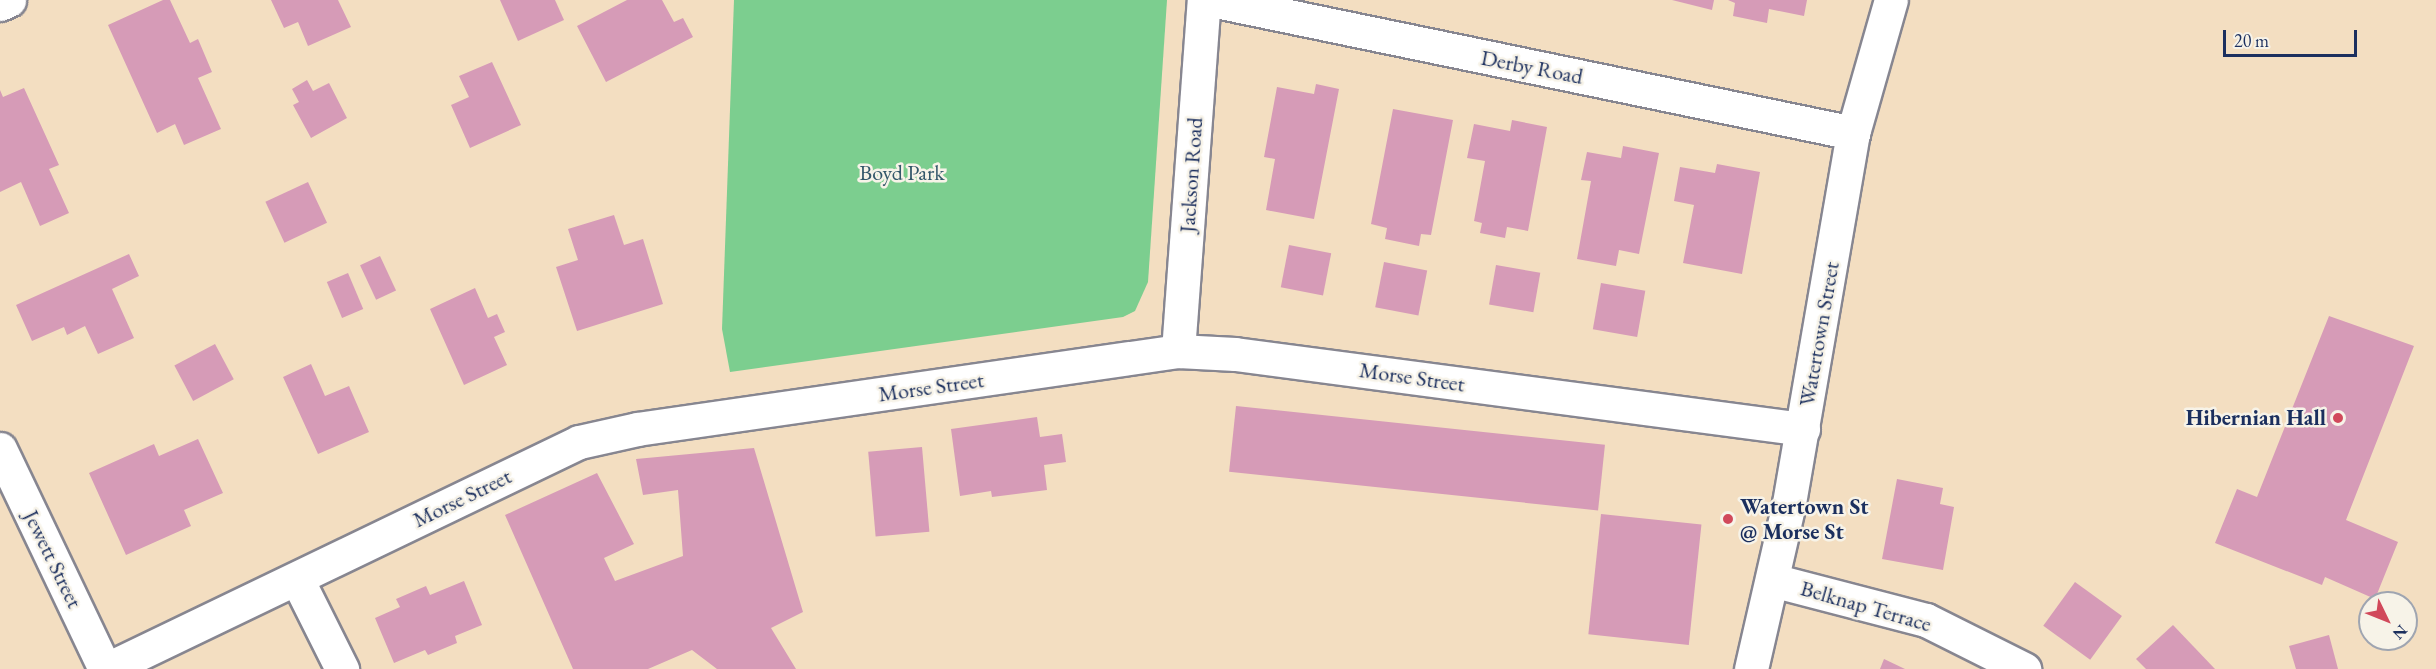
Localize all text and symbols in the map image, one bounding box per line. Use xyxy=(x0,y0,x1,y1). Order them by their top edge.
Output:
scale bar xyxy=(2226,18,2360,56)
text: 20 m xyxy=(2234,29,2269,52)
street label: Derby Road xyxy=(1479,44,1585,90)
street label: Jackson Road xyxy=(1174,116,1208,234)
park label: Boyd Park xyxy=(859,160,945,186)
street label: Watertown Street xyxy=(1793,260,1845,408)
street label: Morse Street xyxy=(1358,357,1466,397)
street label: Morse Street xyxy=(877,367,985,407)
place label: Hibernian Hall xyxy=(2186,405,2326,431)
marker: Hibernian Hall xyxy=(2331,411,2345,425)
street label: Morse Street xyxy=(409,463,515,533)
place label: Watertown St @ Morse St xyxy=(1740,493,1869,544)
street label: Jewett Street xyxy=(18,506,88,612)
marker: Watertown St @ Morse St xyxy=(1721,512,1735,526)
street label: Belknap Terrace xyxy=(1798,575,1934,637)
north arrow xyxy=(2358,591,2418,651)
text: N xyxy=(2388,620,2412,644)

